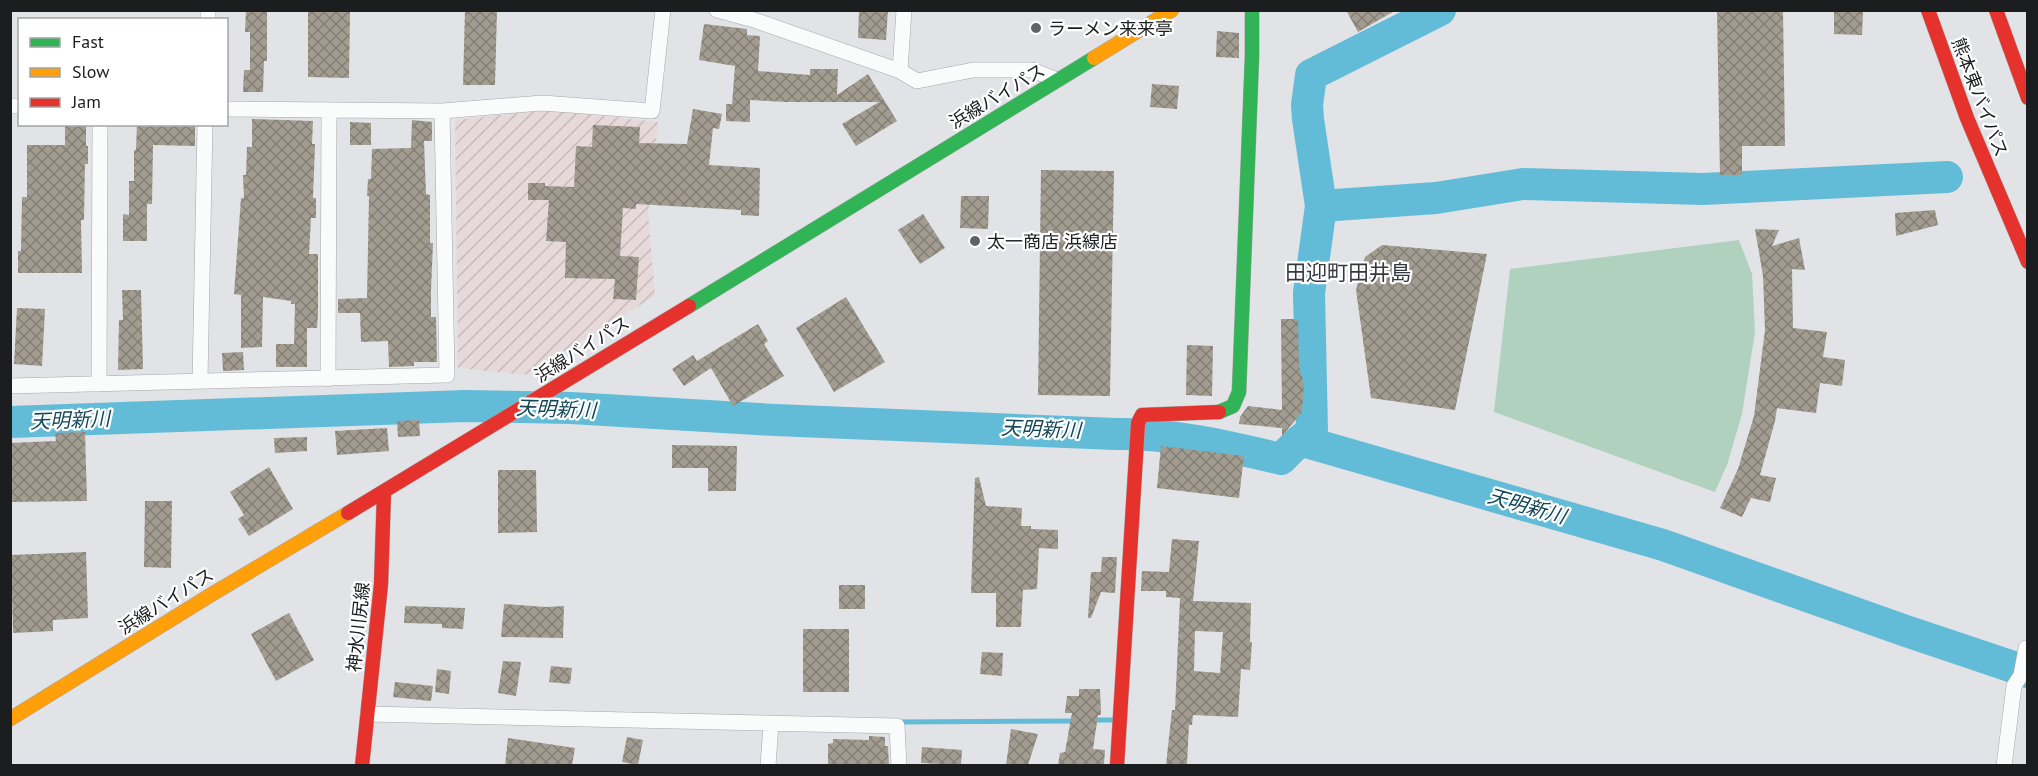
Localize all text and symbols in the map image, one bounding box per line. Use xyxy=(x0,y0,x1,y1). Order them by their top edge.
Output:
place label: ラーメン来来亭 xyxy=(1048,17,1173,40)
legend xyxy=(18,18,228,126)
marker: ラーメン来来亭 xyxy=(1029,21,1043,35)
text: Fast xyxy=(72,30,104,53)
street label: 熊本東バイパス xyxy=(1947,34,2013,160)
street label: 浜線バイパス xyxy=(945,58,1049,134)
text: Slow xyxy=(72,60,110,83)
text: Jam xyxy=(71,90,101,113)
place label: 太一商店 浜線店 xyxy=(987,230,1118,253)
marker: 太一商店 浜線店 xyxy=(968,234,982,248)
district label: 田迎町田井島 xyxy=(1285,259,1411,286)
street label: 浜線バイパス xyxy=(530,311,634,387)
water label: 天明新川 xyxy=(516,395,598,423)
water label: 天明新川 xyxy=(30,406,112,434)
water label: 天明新川 xyxy=(1001,415,1083,443)
water label: 天明新川 xyxy=(1485,482,1571,530)
street label: 浜線バイパス xyxy=(114,563,218,639)
street label: 神水川尻線 xyxy=(342,581,374,673)

